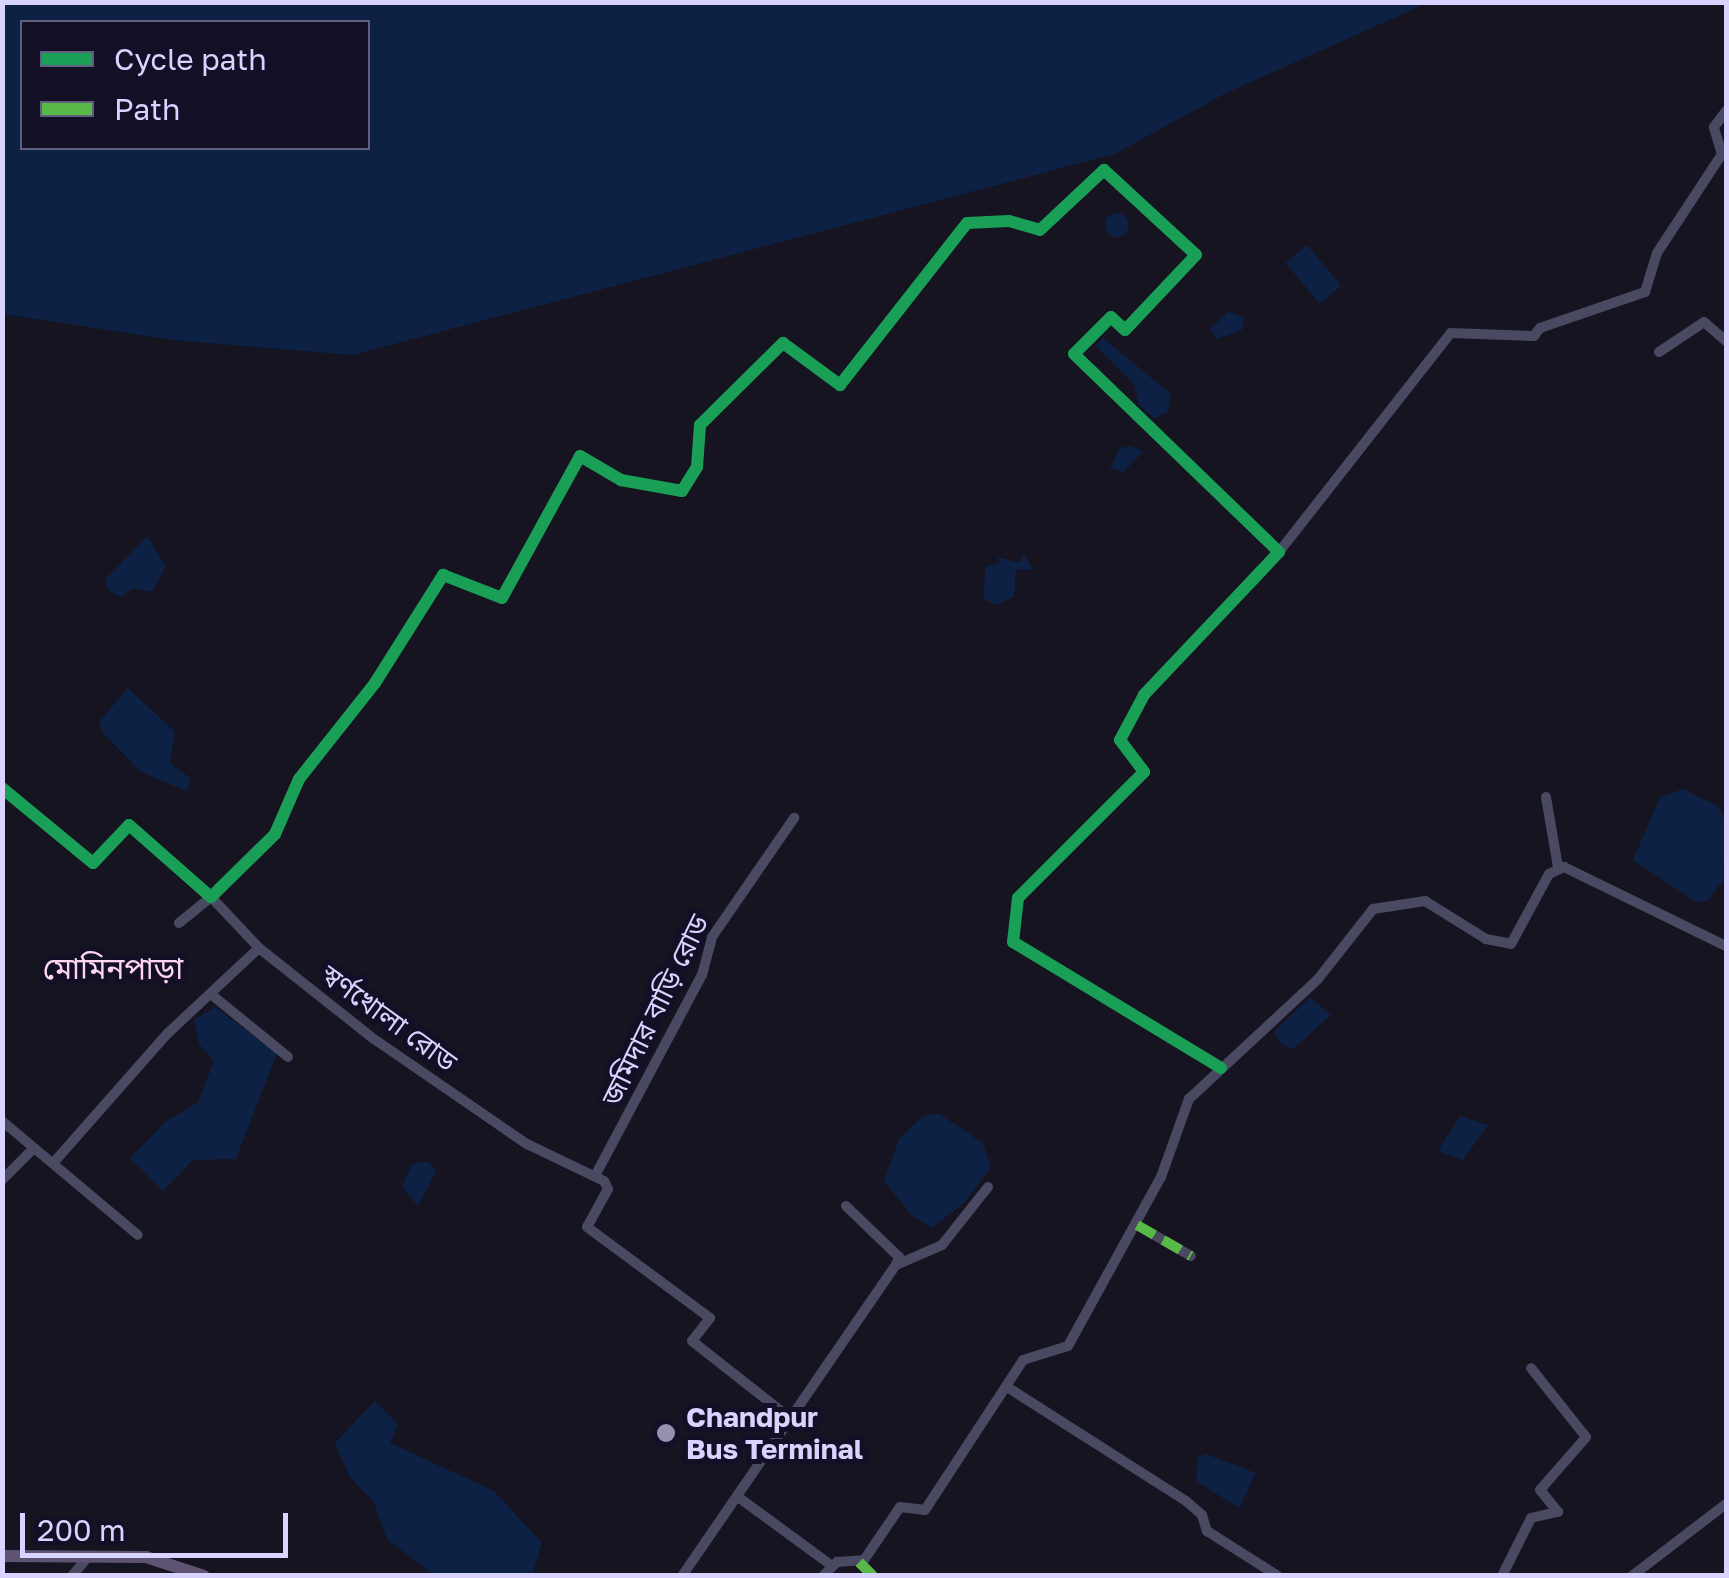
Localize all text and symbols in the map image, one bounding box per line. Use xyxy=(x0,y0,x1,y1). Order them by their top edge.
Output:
legend xyxy=(20,20,370,150)
text: Cycle path xyxy=(114,41,267,77)
text: Path xyxy=(114,91,180,127)
street label: জমিদার বাড়ি রোড xyxy=(594,909,716,1111)
district label: মোমিনপাড়া xyxy=(43,950,183,986)
street label: স্বর্ণখোলা রোড xyxy=(315,958,463,1078)
place label: Chandpur Bus Terminal xyxy=(686,1400,863,1466)
marker: Chandpur Bus Terminal xyxy=(655,1422,677,1444)
scale bar xyxy=(25,1493,292,1555)
text: 200 m xyxy=(37,1512,126,1548)

